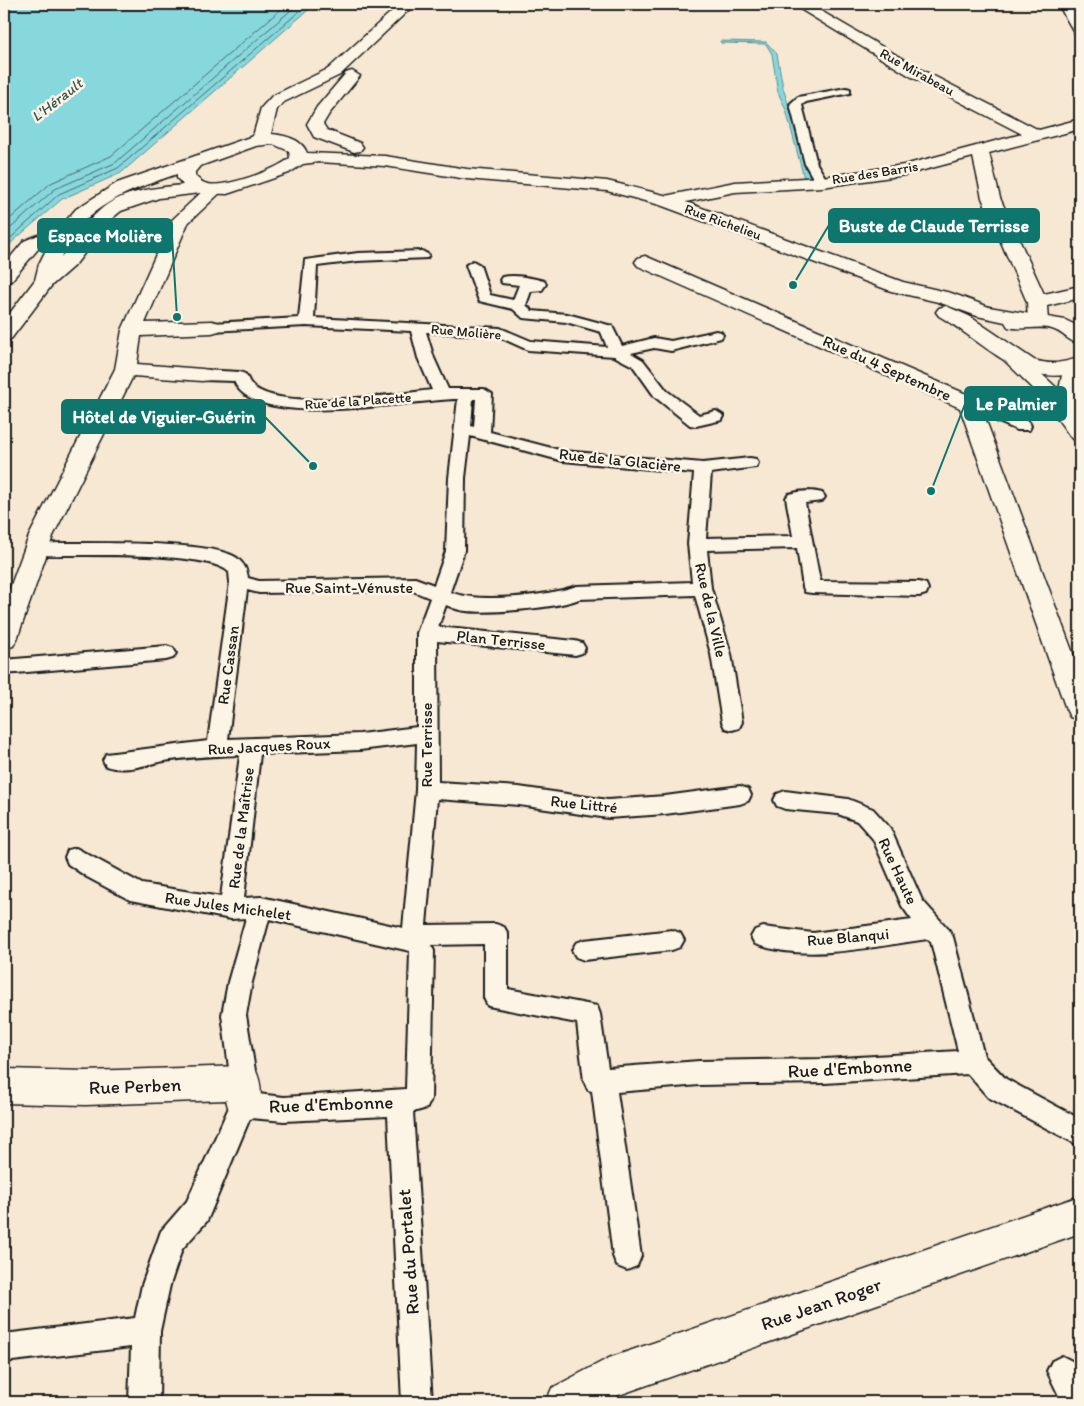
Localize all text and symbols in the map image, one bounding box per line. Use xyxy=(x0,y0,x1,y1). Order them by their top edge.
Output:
street label: Rue Mirabeau xyxy=(877,45,957,100)
water label: L'Hérault xyxy=(28,74,87,125)
street label: Rue des Barris xyxy=(831,158,919,188)
street label: Rue Richelieu xyxy=(682,200,764,244)
callout: Buste de Claude Terrisse xyxy=(829,209,1039,242)
text: Buste de Claude Terrisse xyxy=(839,215,1029,237)
callout: Espace Molière xyxy=(38,219,172,252)
text: Espace Molière xyxy=(48,225,163,247)
street label: Rue Molière xyxy=(430,320,502,344)
street label: Rue du 4 Septembre xyxy=(820,331,954,405)
callout: Le Palmier xyxy=(965,387,1066,420)
street label: Rue de la Placette xyxy=(304,389,412,413)
text: Le Palmier xyxy=(976,393,1057,415)
callout: Hôtel de Viguier-Guérin xyxy=(62,400,265,433)
text: Hôtel de Viguier-Guérin xyxy=(72,406,256,428)
street label: Rue de la Glacière xyxy=(558,444,682,476)
street label: Rue de la Ville xyxy=(691,561,731,659)
street label: Rue Saint-Vénuste xyxy=(285,578,413,597)
street label: Rue Cassan xyxy=(213,624,243,706)
street label: Plan Terrisse xyxy=(456,626,546,654)
street label: Rue Terrisse xyxy=(417,703,436,787)
street label: Rue Jacques Roux xyxy=(207,733,331,759)
street label: Rue de la Maîtrise xyxy=(224,766,258,890)
street label: Rue Littré xyxy=(550,791,618,817)
street label: Rue Haute xyxy=(874,835,922,907)
street label: Rue Jules Michelet xyxy=(164,888,292,924)
street label: Rue Blanqui xyxy=(806,924,890,950)
street label: Rue d'Embonne xyxy=(787,1053,913,1083)
street label: Rue Perben xyxy=(88,1073,182,1099)
street label: Rue d'Embonne xyxy=(268,1090,394,1118)
street label: Rue du Portalet xyxy=(392,1188,424,1316)
street label: Rue Jean Roger xyxy=(758,1272,885,1335)

